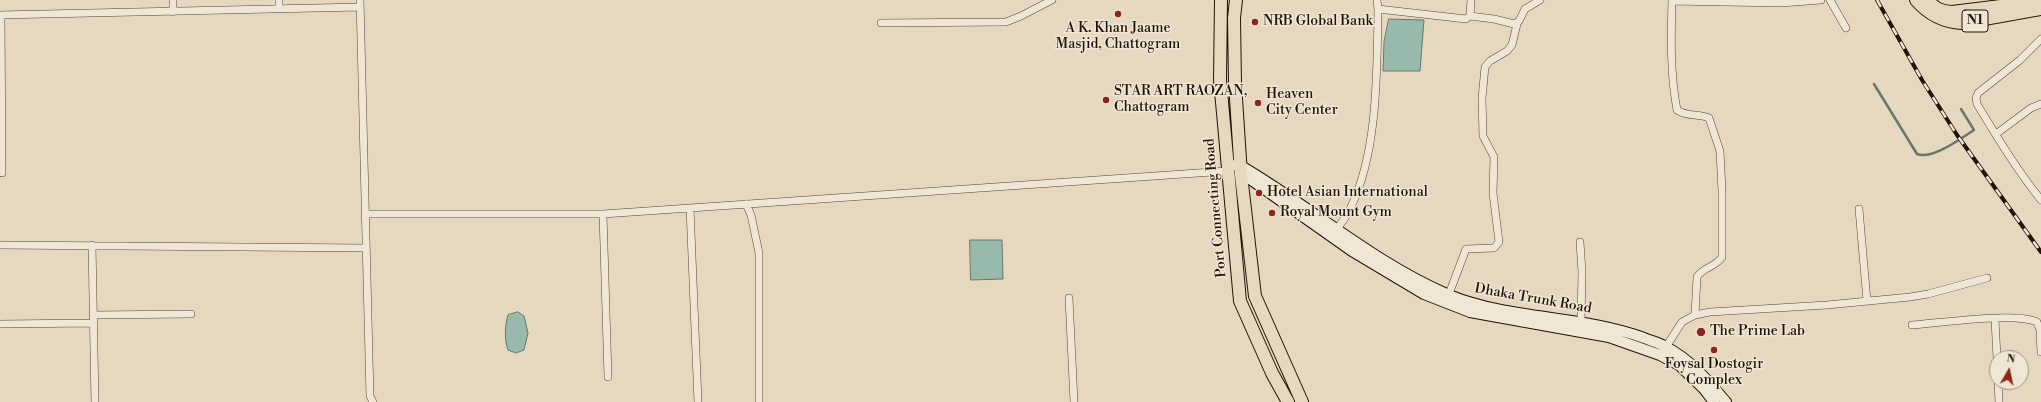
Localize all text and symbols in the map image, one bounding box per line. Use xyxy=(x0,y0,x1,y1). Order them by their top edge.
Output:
marker: A K. Khan Jaame Masjid, Chattogram xyxy=(1113,9,1123,19)
road number: N1 xyxy=(1962,10,1988,32)
place label: NRB Global Bank xyxy=(1263,14,1373,30)
marker: NRB Global Bank xyxy=(1250,17,1260,27)
place label: A K. Khan Jaame Masjid, Chattogram xyxy=(1056,21,1180,54)
place label: STAR ART RAOZAN, Chattogram xyxy=(1114,84,1247,116)
place label: Heaven City Center xyxy=(1266,87,1338,120)
marker: STAR ART RAOZAN, Chattogram xyxy=(1101,95,1111,105)
marker: Heaven City Center xyxy=(1253,98,1263,108)
street label: Port Connecting Road xyxy=(1202,138,1230,278)
place label: Hotel Asian International xyxy=(1267,185,1428,201)
marker: Hotel Asian International xyxy=(1254,188,1264,198)
place label: Royal Mount Gym xyxy=(1280,205,1392,221)
marker: Royal Mount Gym xyxy=(1267,208,1277,218)
street label: Dhaka Trunk Road xyxy=(1473,280,1593,318)
place label: The Prime Lab xyxy=(1710,324,1805,340)
marker: The Prime Lab xyxy=(1695,326,1707,338)
marker: Foysal Dostogir Complex xyxy=(1709,345,1719,355)
north arrow xyxy=(1989,350,2029,390)
text: N xyxy=(2005,352,2016,367)
place label: Foysal Dostogir Complex xyxy=(1665,357,1763,390)

